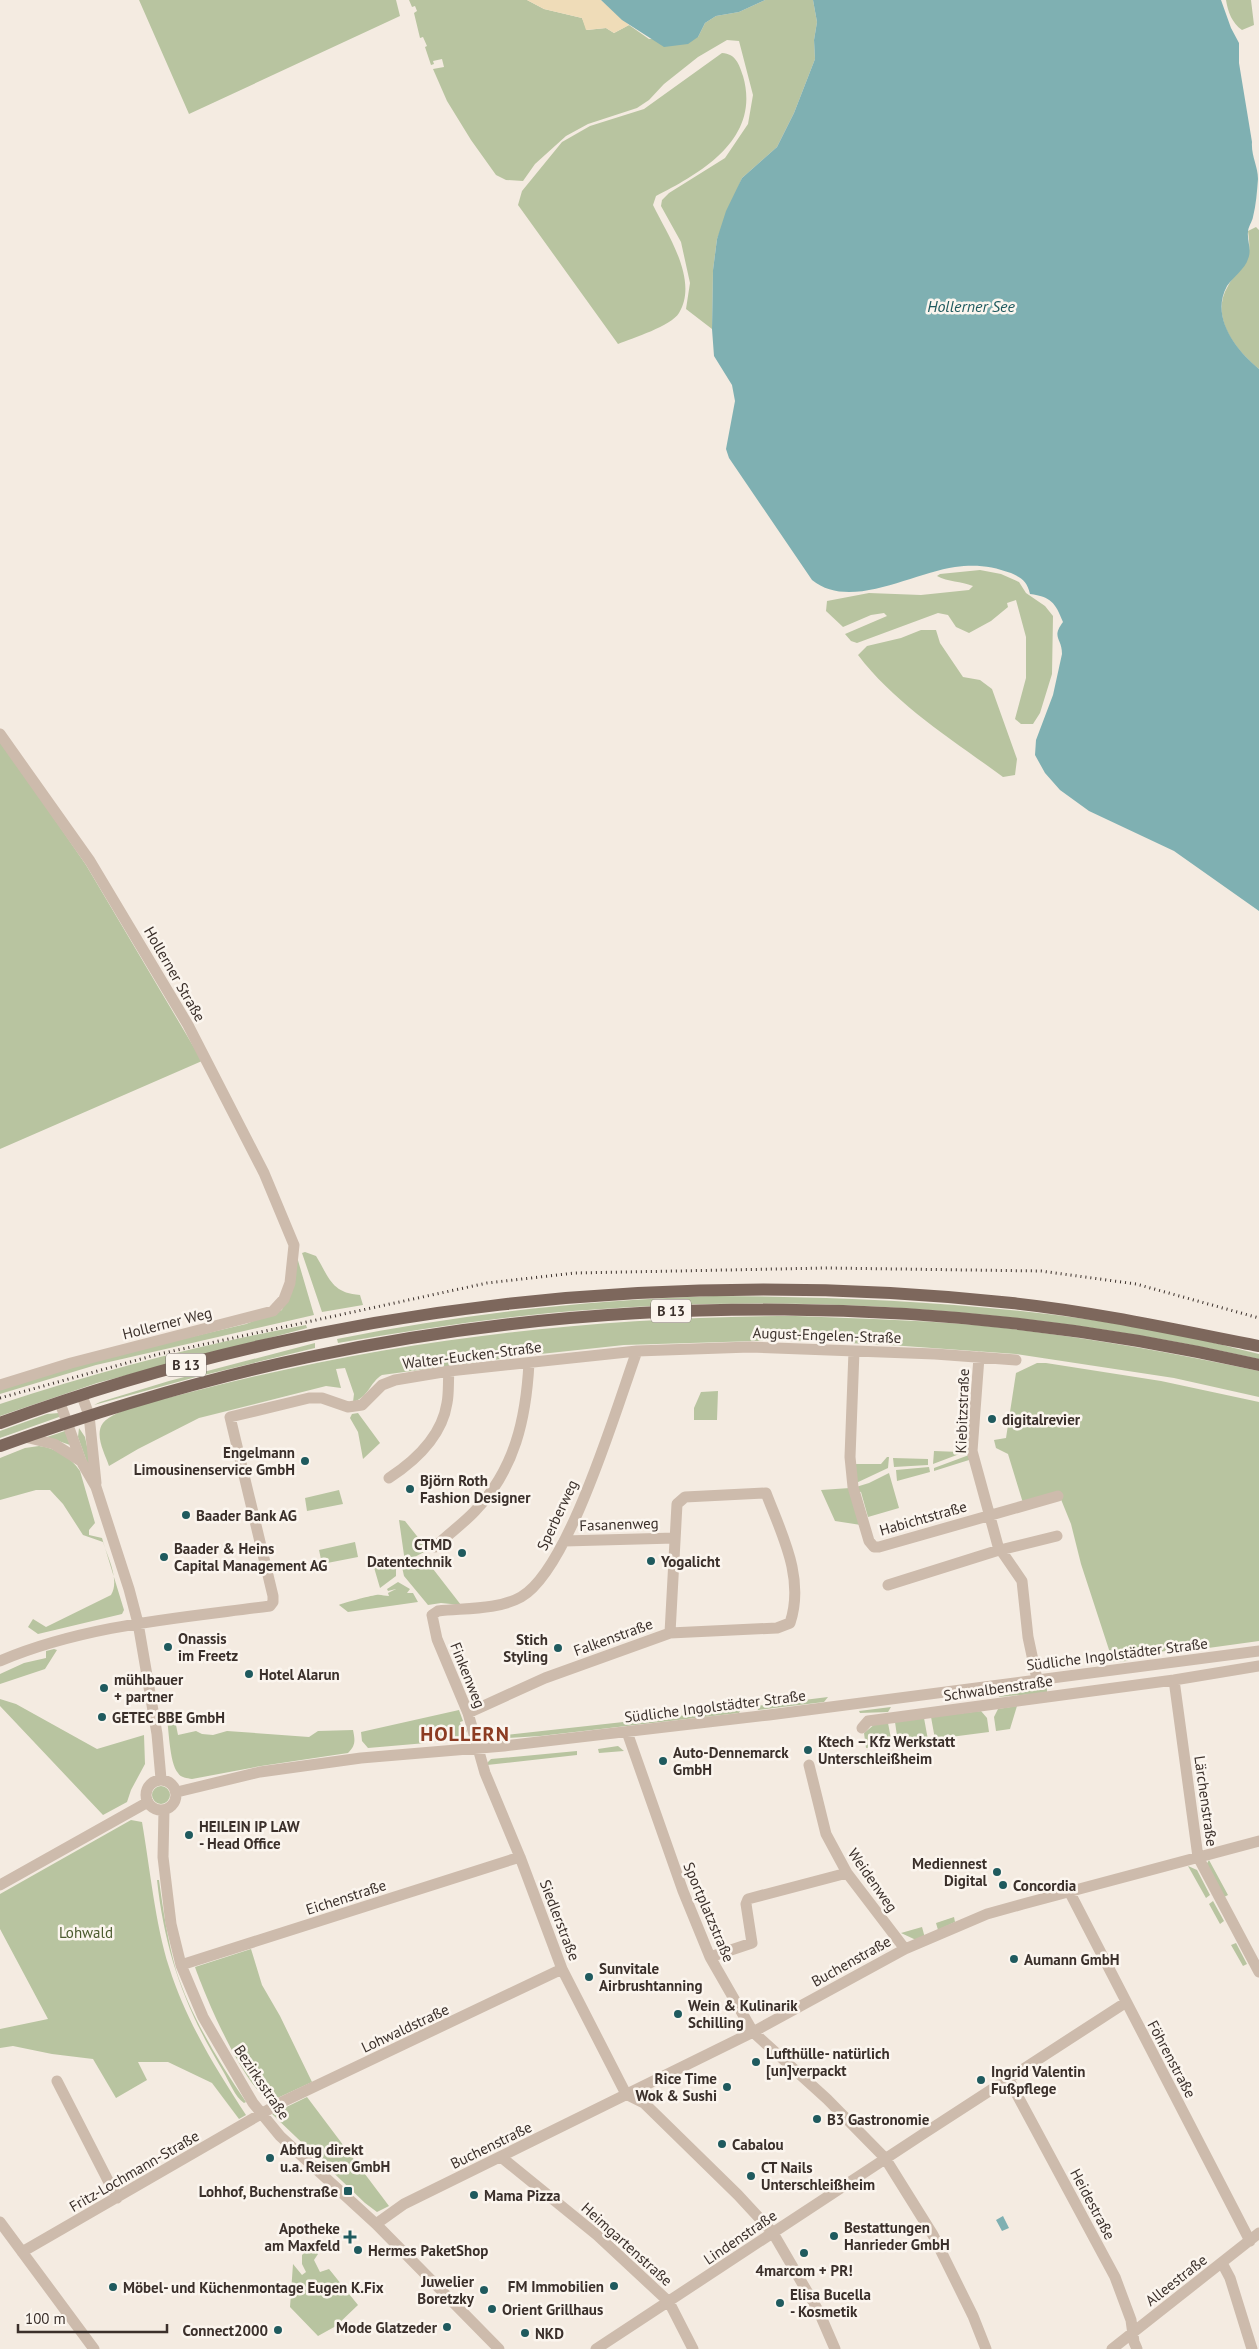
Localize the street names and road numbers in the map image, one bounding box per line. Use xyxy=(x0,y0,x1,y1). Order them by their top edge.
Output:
street label: Hollerner Straße xyxy=(140,923,210,1025)
road number: B 13 xyxy=(651,1300,691,1322)
street label: Hollerner Weg xyxy=(120,1303,214,1343)
street label: August-Engelen-Straße xyxy=(752,1323,902,1347)
street label: Walter-Eucken-Straße xyxy=(401,1337,543,1373)
road number: B 13 xyxy=(166,1354,206,1376)
street label: Kiebitzstraße xyxy=(951,1368,973,1454)
street label: Sperberweg xyxy=(532,1477,582,1553)
street label: Habichtstraße xyxy=(877,1496,969,1540)
street label: Fasanenweg xyxy=(579,1513,659,1535)
street label: Falkenstraße xyxy=(571,1614,655,1660)
street label: Südliche Ingolstädter Straße xyxy=(1025,1633,1209,1675)
street label: Finkenweg xyxy=(446,1639,490,1711)
street label: Schwalbenstraße xyxy=(942,1671,1054,1705)
street label: Südliche Ingolstädter Straße xyxy=(623,1685,807,1727)
street label: Lärchenstraße xyxy=(1190,1754,1222,1848)
street label: Weidenweg xyxy=(844,1844,902,1916)
street label: Sportplatzstraße xyxy=(679,1859,739,1965)
street label: Eichenstraße xyxy=(303,1875,389,1919)
street label: Siedlerstraße xyxy=(536,1877,584,1963)
street label: Buchenstraße xyxy=(808,1931,894,1991)
street label: Lohwaldstraße xyxy=(358,1999,452,2057)
street label: Föhrenstraße xyxy=(1144,2017,1200,2101)
street label: Bezirksstraße xyxy=(230,2041,294,2123)
street label: Buchenstraße xyxy=(447,2117,535,2173)
street label: Fritz-Lochmann-Straße xyxy=(66,2126,202,2216)
street label: Heidestraße xyxy=(1066,2165,1120,2243)
street label: Heimgartenstraße xyxy=(577,2198,677,2290)
street label: Lindenstraße xyxy=(700,2206,780,2268)
street label: Alleestraße xyxy=(1141,2250,1211,2310)

